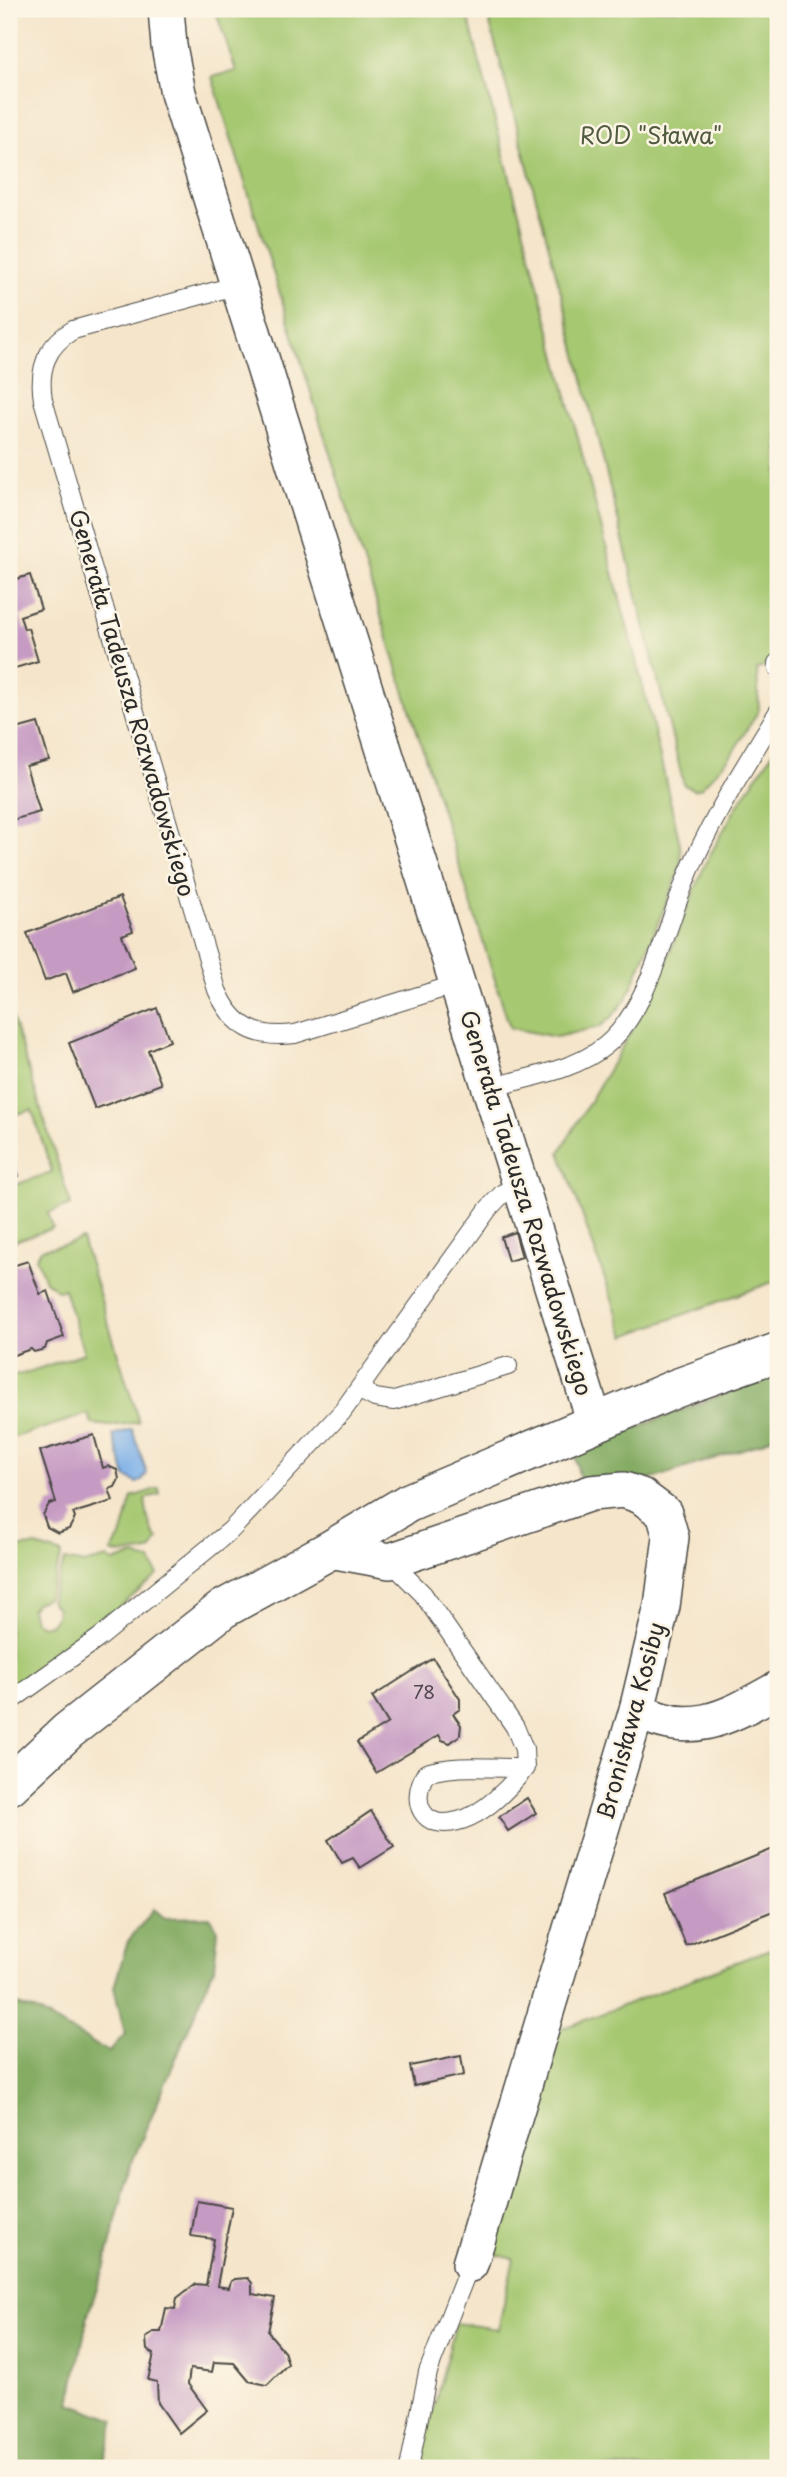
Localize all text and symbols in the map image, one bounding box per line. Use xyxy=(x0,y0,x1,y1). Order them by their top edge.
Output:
park label: ROD "Sława" xyxy=(580,117,722,152)
street label: Generała Tadeusza Rozwadowskiego xyxy=(61,505,206,900)
street label: Generała Tadeusza Rozwadowskiego xyxy=(452,1005,603,1400)
street label: Bronisława Kosiby xyxy=(586,1618,673,1823)
house number: 78 xyxy=(413,1677,435,1705)

